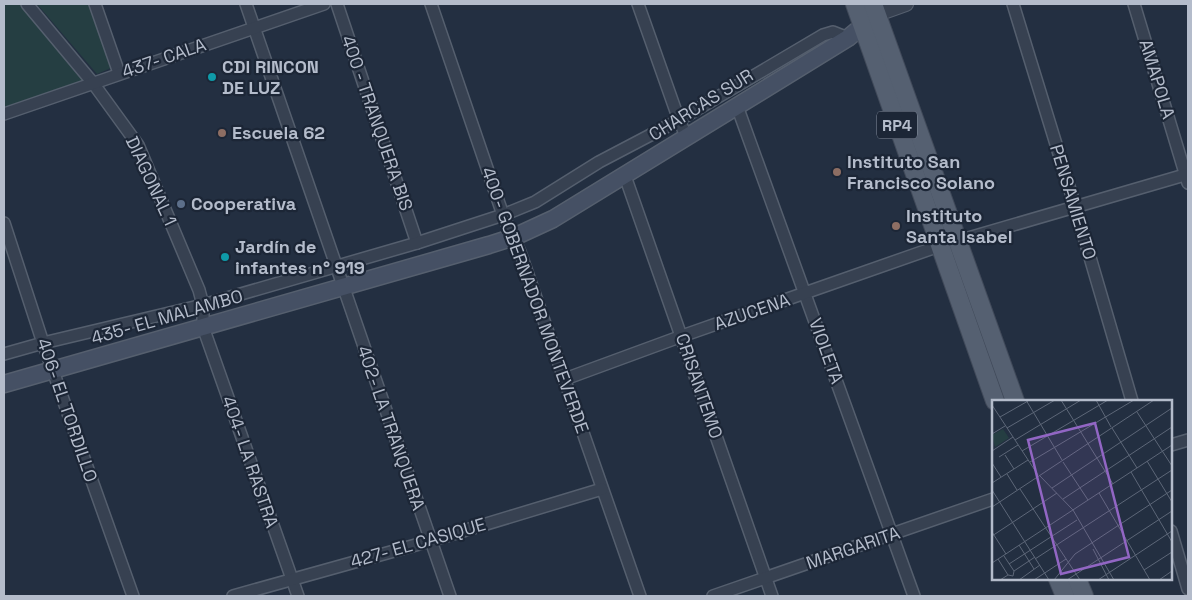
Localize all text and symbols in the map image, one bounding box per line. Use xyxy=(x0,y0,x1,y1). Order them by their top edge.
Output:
street label: 437- CALA xyxy=(119,32,209,83)
street label: 400 - TRANQUERA BIS xyxy=(337,32,418,214)
street label: AMAPOLA xyxy=(1134,36,1181,122)
place label: CDI RINCON DE LUZ xyxy=(222,55,319,99)
street label: CHARCAS SUR xyxy=(644,63,757,146)
marker: CDI RINCON DE LUZ xyxy=(206,71,218,83)
road number: RP4 xyxy=(877,112,917,138)
place label: Escuela 62 xyxy=(232,121,325,144)
marker: Escuela 62 xyxy=(216,127,228,139)
street label: DIAGONAL 1 xyxy=(121,132,182,229)
street label: PENSAMIENTO xyxy=(1045,141,1102,262)
place label: Instituto San Francisco Solano xyxy=(847,150,995,194)
street label: 400- GOBERNADOR MONTEVERDE xyxy=(476,164,594,436)
marker: Instituto San Francisco Solano xyxy=(831,166,843,178)
place label: Cooperativa xyxy=(191,192,297,215)
marker: Cooperativa xyxy=(175,198,187,210)
place label: Instituto Santa Isabel xyxy=(906,204,1013,248)
marker: Instituto Santa Isabel xyxy=(890,220,902,232)
place label: Jardín de infantes n° 919 xyxy=(235,235,365,279)
marker: Jardín de infantes n° 919 xyxy=(219,251,231,263)
street label: 435- EL MALAMBO xyxy=(88,284,245,349)
street label: AZUCENA xyxy=(711,288,793,335)
street label: VIOLETA xyxy=(804,315,849,387)
street label: CRISANTEMO xyxy=(671,330,728,442)
street label: 406- EL TORDILLO xyxy=(32,335,103,485)
street label: 402- LA TRANQUERA xyxy=(352,342,431,513)
street label: 404- LA RASTRA xyxy=(217,393,284,531)
inset map xyxy=(992,400,1172,580)
street label: 427- EL CASIQUE xyxy=(347,512,488,573)
street label: MARGARITA xyxy=(803,521,903,574)

